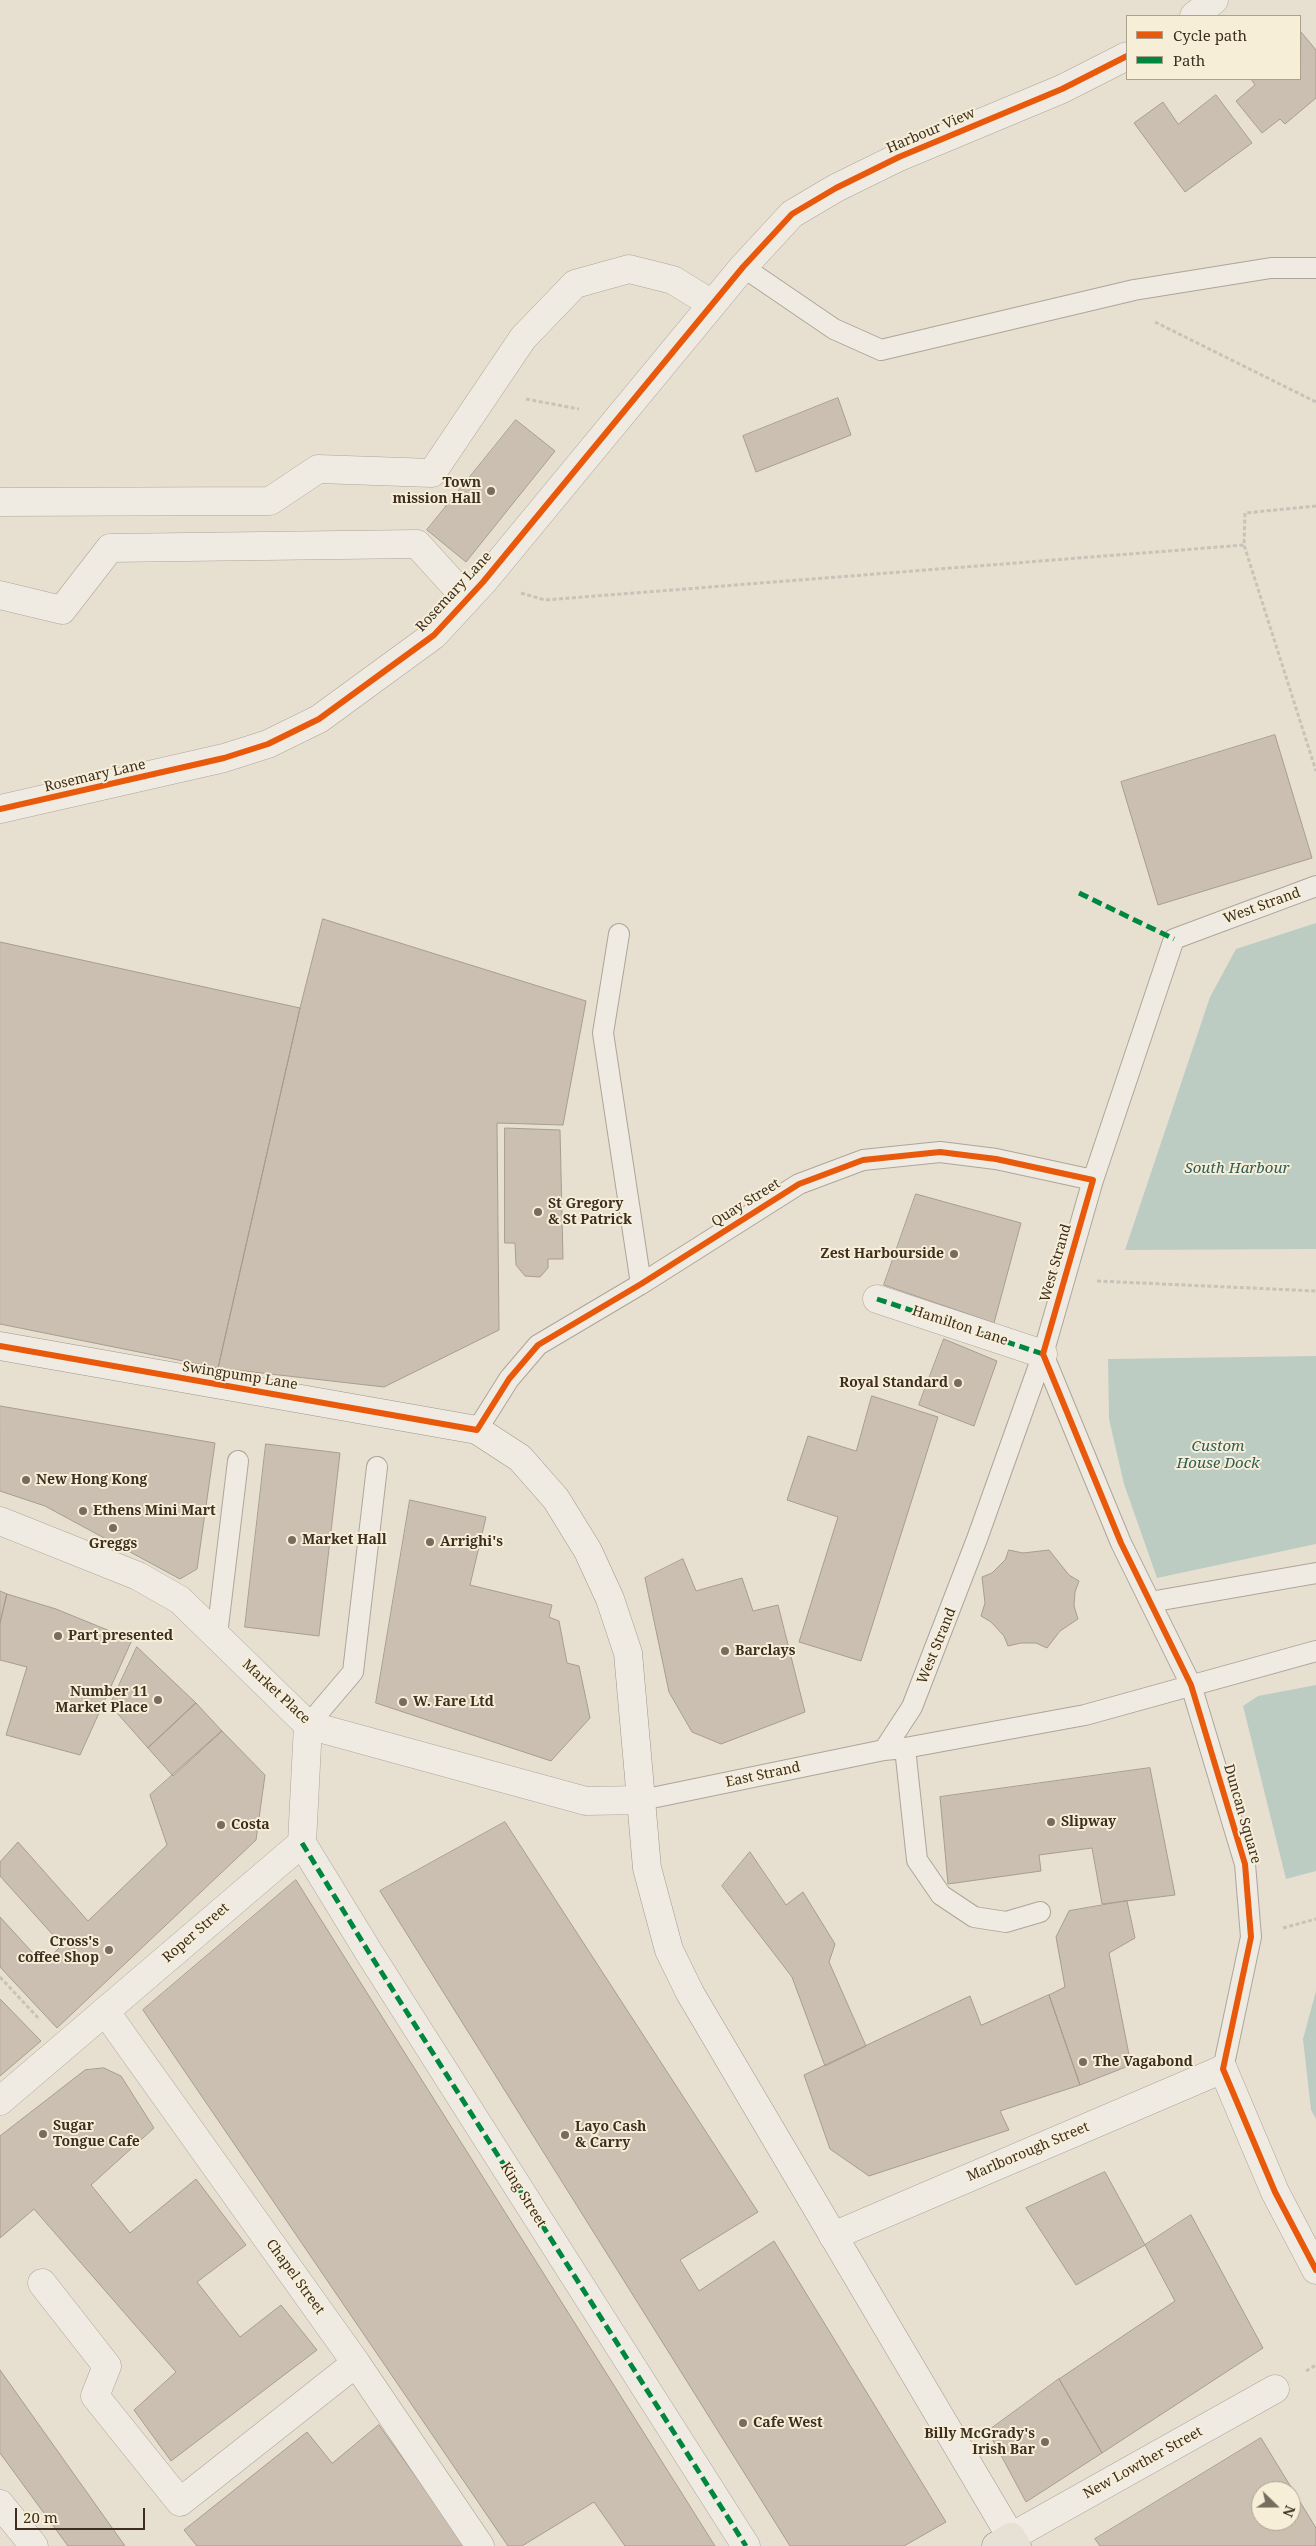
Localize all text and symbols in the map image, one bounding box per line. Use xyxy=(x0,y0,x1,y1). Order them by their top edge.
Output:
legend xyxy=(1126,15,1301,80)
text: Cycle path xyxy=(1173,25,1247,45)
text: Path xyxy=(1173,50,1205,70)
street label: Harbour View xyxy=(884,105,978,157)
place label: Town mission Hall xyxy=(393,475,481,508)
marker: Town mission Hall xyxy=(485,485,497,497)
street label: Rosemary Lane xyxy=(413,548,495,636)
street label: Rosemary Lane xyxy=(43,756,147,796)
street label: West Strand xyxy=(1221,884,1303,928)
water label: South Harbour xyxy=(1185,1160,1289,1178)
street label: Quay Street xyxy=(709,1175,783,1231)
place label: St Gregory & St Patrick xyxy=(548,1196,632,1228)
marker: St Gregory & St Patrick xyxy=(532,1206,544,1218)
street label: West Strand xyxy=(1037,1222,1075,1304)
place label: Zest Harbourside xyxy=(820,1246,944,1262)
marker: Zest Harbourside xyxy=(948,1248,960,1260)
street label: Hamilton Lane xyxy=(910,1303,1010,1349)
street label: Swingpump Lane xyxy=(181,1359,299,1393)
place label: Royal Standard xyxy=(839,1375,948,1391)
marker: Royal Standard xyxy=(952,1377,964,1389)
water label: Custom House Dock xyxy=(1176,1438,1260,1473)
place label: New Hong Kong xyxy=(36,1472,147,1488)
marker: New Hong Kong xyxy=(20,1474,32,1486)
place label: Ethens Mini Mart xyxy=(93,1503,216,1519)
marker: Ethens Mini Mart xyxy=(77,1505,89,1517)
marker: Greggs xyxy=(107,1522,119,1534)
place label: Market Hall xyxy=(302,1532,387,1548)
marker: Market Hall xyxy=(286,1534,298,1546)
place label: Arrighi's xyxy=(440,1534,503,1550)
place label: Greggs xyxy=(89,1536,137,1552)
marker: Arrighi's xyxy=(424,1536,436,1548)
street label: West Strand xyxy=(914,1606,960,1686)
place label: Part presented xyxy=(68,1628,173,1644)
marker: Part presented xyxy=(52,1630,64,1642)
place label: Barclays xyxy=(735,1643,795,1659)
marker: Barclays xyxy=(719,1645,731,1657)
street label: Market Place xyxy=(239,1656,313,1728)
place label: Number 11 Market Place xyxy=(55,1684,148,1716)
marker: Number 11 Market Place xyxy=(152,1694,164,1706)
place label: W. Fare Ltd xyxy=(413,1694,494,1710)
marker: W. Fare Ltd xyxy=(397,1696,409,1708)
street label: East Strand xyxy=(724,1759,802,1791)
street label: Duncan Square xyxy=(1220,1762,1264,1866)
place label: Slipway xyxy=(1061,1814,1116,1830)
marker: Slipway xyxy=(1045,1816,1057,1828)
place label: Costa xyxy=(231,1817,270,1833)
marker: Costa xyxy=(215,1819,227,1831)
street label: Roper Street xyxy=(159,1900,233,1966)
place label: Cross's coffee Shop xyxy=(18,1934,99,1966)
marker: Cross's coffee Shop xyxy=(103,1944,115,1956)
place label: The Vagabond xyxy=(1093,2054,1193,2070)
marker: The Vagabond xyxy=(1077,2056,1089,2068)
place label: Sugar Tongue Cafe xyxy=(53,2118,140,2150)
place label: Layo Cash & Carry xyxy=(575,2119,646,2152)
street label: Marlborough Street xyxy=(964,2119,1092,2185)
marker: Sugar Tongue Cafe xyxy=(37,2128,49,2140)
marker: Layo Cash & Carry xyxy=(559,2129,571,2141)
street label: King Street xyxy=(496,2159,550,2231)
street label: Chapel Street xyxy=(262,2236,328,2318)
place label: Cafe West xyxy=(753,2415,823,2431)
marker: Cafe West xyxy=(737,2417,749,2429)
street label: New Lowther Street xyxy=(1081,2423,1205,2503)
place label: Billy McGrady's Irish Bar xyxy=(924,2426,1035,2458)
marker: Billy McGrady's Irish Bar xyxy=(1039,2436,1051,2448)
north arrow xyxy=(1251,2481,1301,2531)
scale bar xyxy=(18,2498,148,2530)
text: N xyxy=(1279,2503,1300,2520)
text: 20 m xyxy=(23,2507,58,2527)

